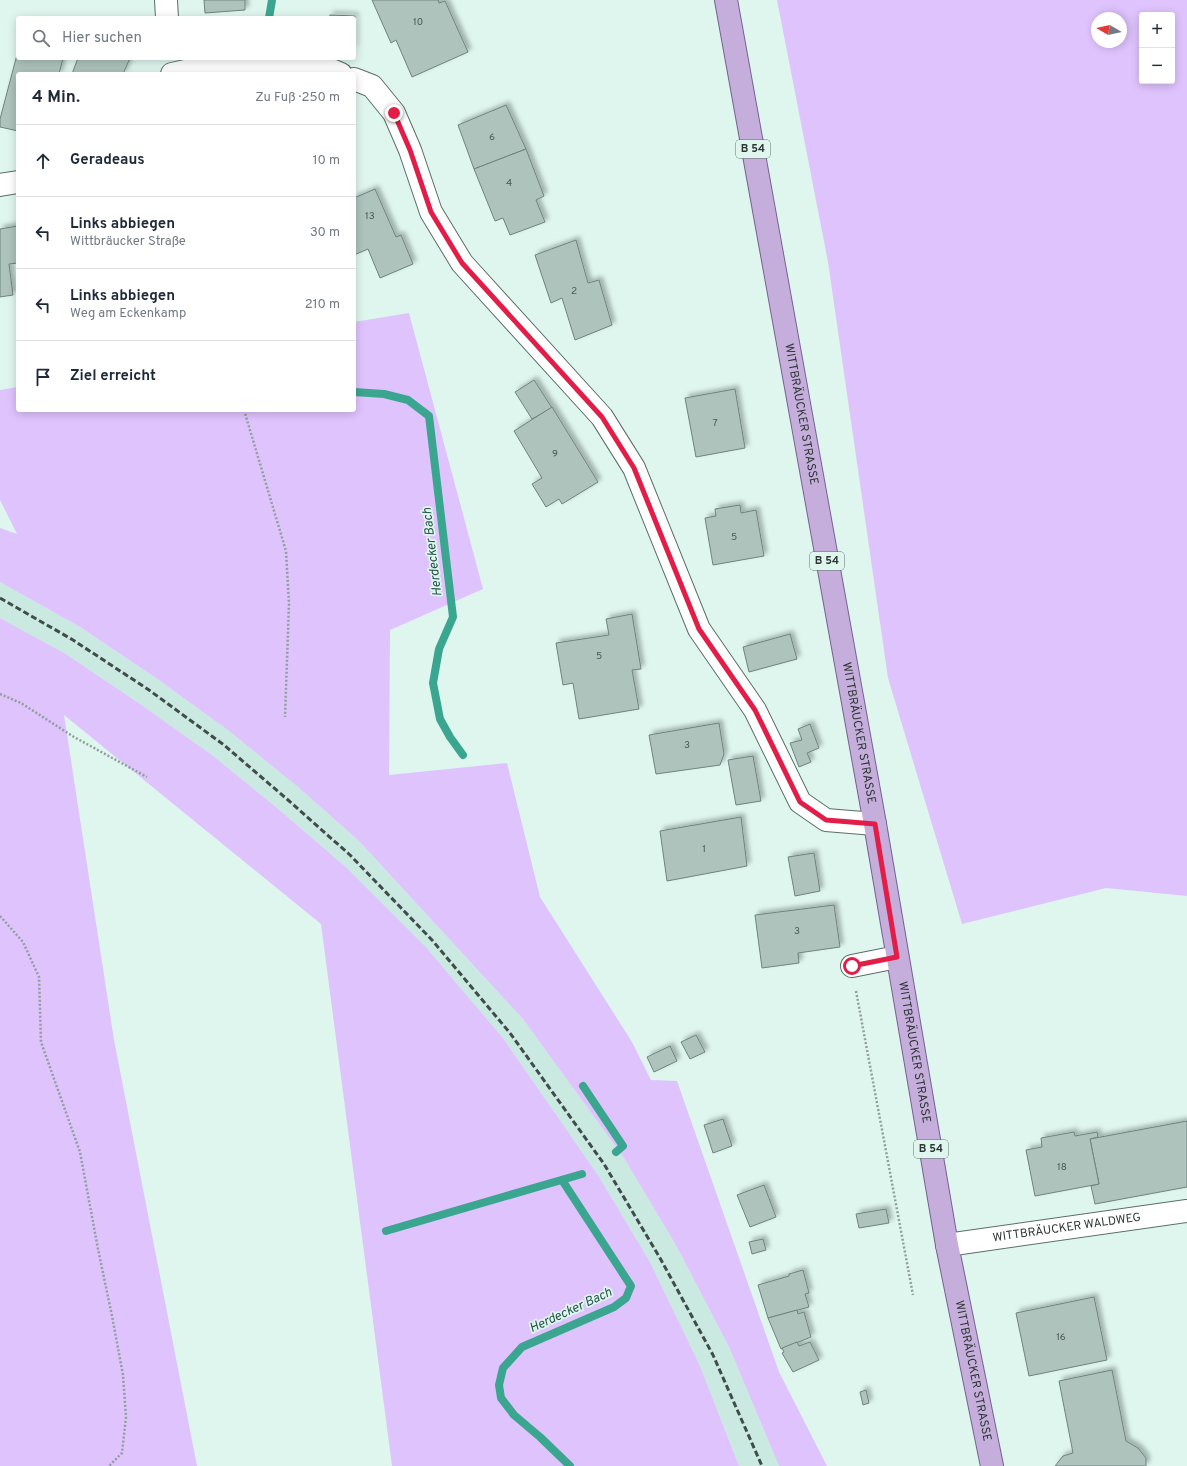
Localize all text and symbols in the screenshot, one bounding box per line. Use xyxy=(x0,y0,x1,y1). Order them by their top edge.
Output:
north arrow xyxy=(1091,12,1127,48)
map controls xyxy=(1139,12,1175,84)
button: + xyxy=(1139,12,1175,48)
search box xyxy=(16,16,356,60)
house number: 10 xyxy=(413,16,423,29)
icon: search xyxy=(30,27,52,49)
text: Hier suchen xyxy=(62,29,142,48)
button: − xyxy=(1139,48,1175,84)
text: 4 Min. xyxy=(32,87,80,109)
text: Zu Fuß · 250 m xyxy=(255,90,340,106)
route end xyxy=(385,104,403,122)
house number: 6 xyxy=(489,131,495,144)
road number: B 54 xyxy=(736,140,770,158)
icon: ahead xyxy=(32,150,54,172)
text: Geradeaus xyxy=(70,151,145,170)
text: 10 m xyxy=(313,153,340,169)
house number: 4 xyxy=(506,177,512,190)
house number: 13 xyxy=(365,210,375,223)
text: Links abbiegen xyxy=(70,215,175,234)
icon: left xyxy=(32,222,54,244)
text: 30 m xyxy=(310,225,340,241)
text: Wittbräucker Straße xyxy=(70,234,186,250)
house number: 2 xyxy=(571,285,577,298)
text: Links abbiegen xyxy=(70,287,175,306)
icon: left xyxy=(32,294,54,316)
text: 210 m xyxy=(305,297,340,313)
text: Weg am Eckenkamp xyxy=(70,306,186,322)
street label: WITTBRÄUCKER STRASSE xyxy=(780,342,822,486)
icon: arrive xyxy=(32,366,54,388)
text: Ziel erreicht xyxy=(70,367,156,386)
house number: 7 xyxy=(712,417,718,430)
house number: 9 xyxy=(552,448,558,461)
water label: Herdecker Bach xyxy=(420,507,446,597)
house number: 5 xyxy=(731,531,737,544)
road number: B 54 xyxy=(810,552,844,570)
house number: 5 xyxy=(596,650,602,663)
street label: WITTBRÄUCKER STRASSE xyxy=(838,661,879,805)
house number: 3 xyxy=(684,739,690,752)
house number: 1 xyxy=(702,843,706,856)
house number: 3 xyxy=(794,925,800,938)
route start xyxy=(843,957,861,975)
street label: WITTBRÄUCKER STRASSE xyxy=(894,980,934,1124)
road number: B 54 xyxy=(914,1140,948,1158)
house number: 18 xyxy=(1057,1161,1067,1174)
street label: WITTBRÄUCKER WALDWEG xyxy=(992,1210,1142,1246)
water label: Herdecker Bach xyxy=(527,1285,615,1337)
street label: WITTBRÄUCKER STRASSE xyxy=(950,1299,995,1443)
house number: 16 xyxy=(1056,1331,1066,1344)

